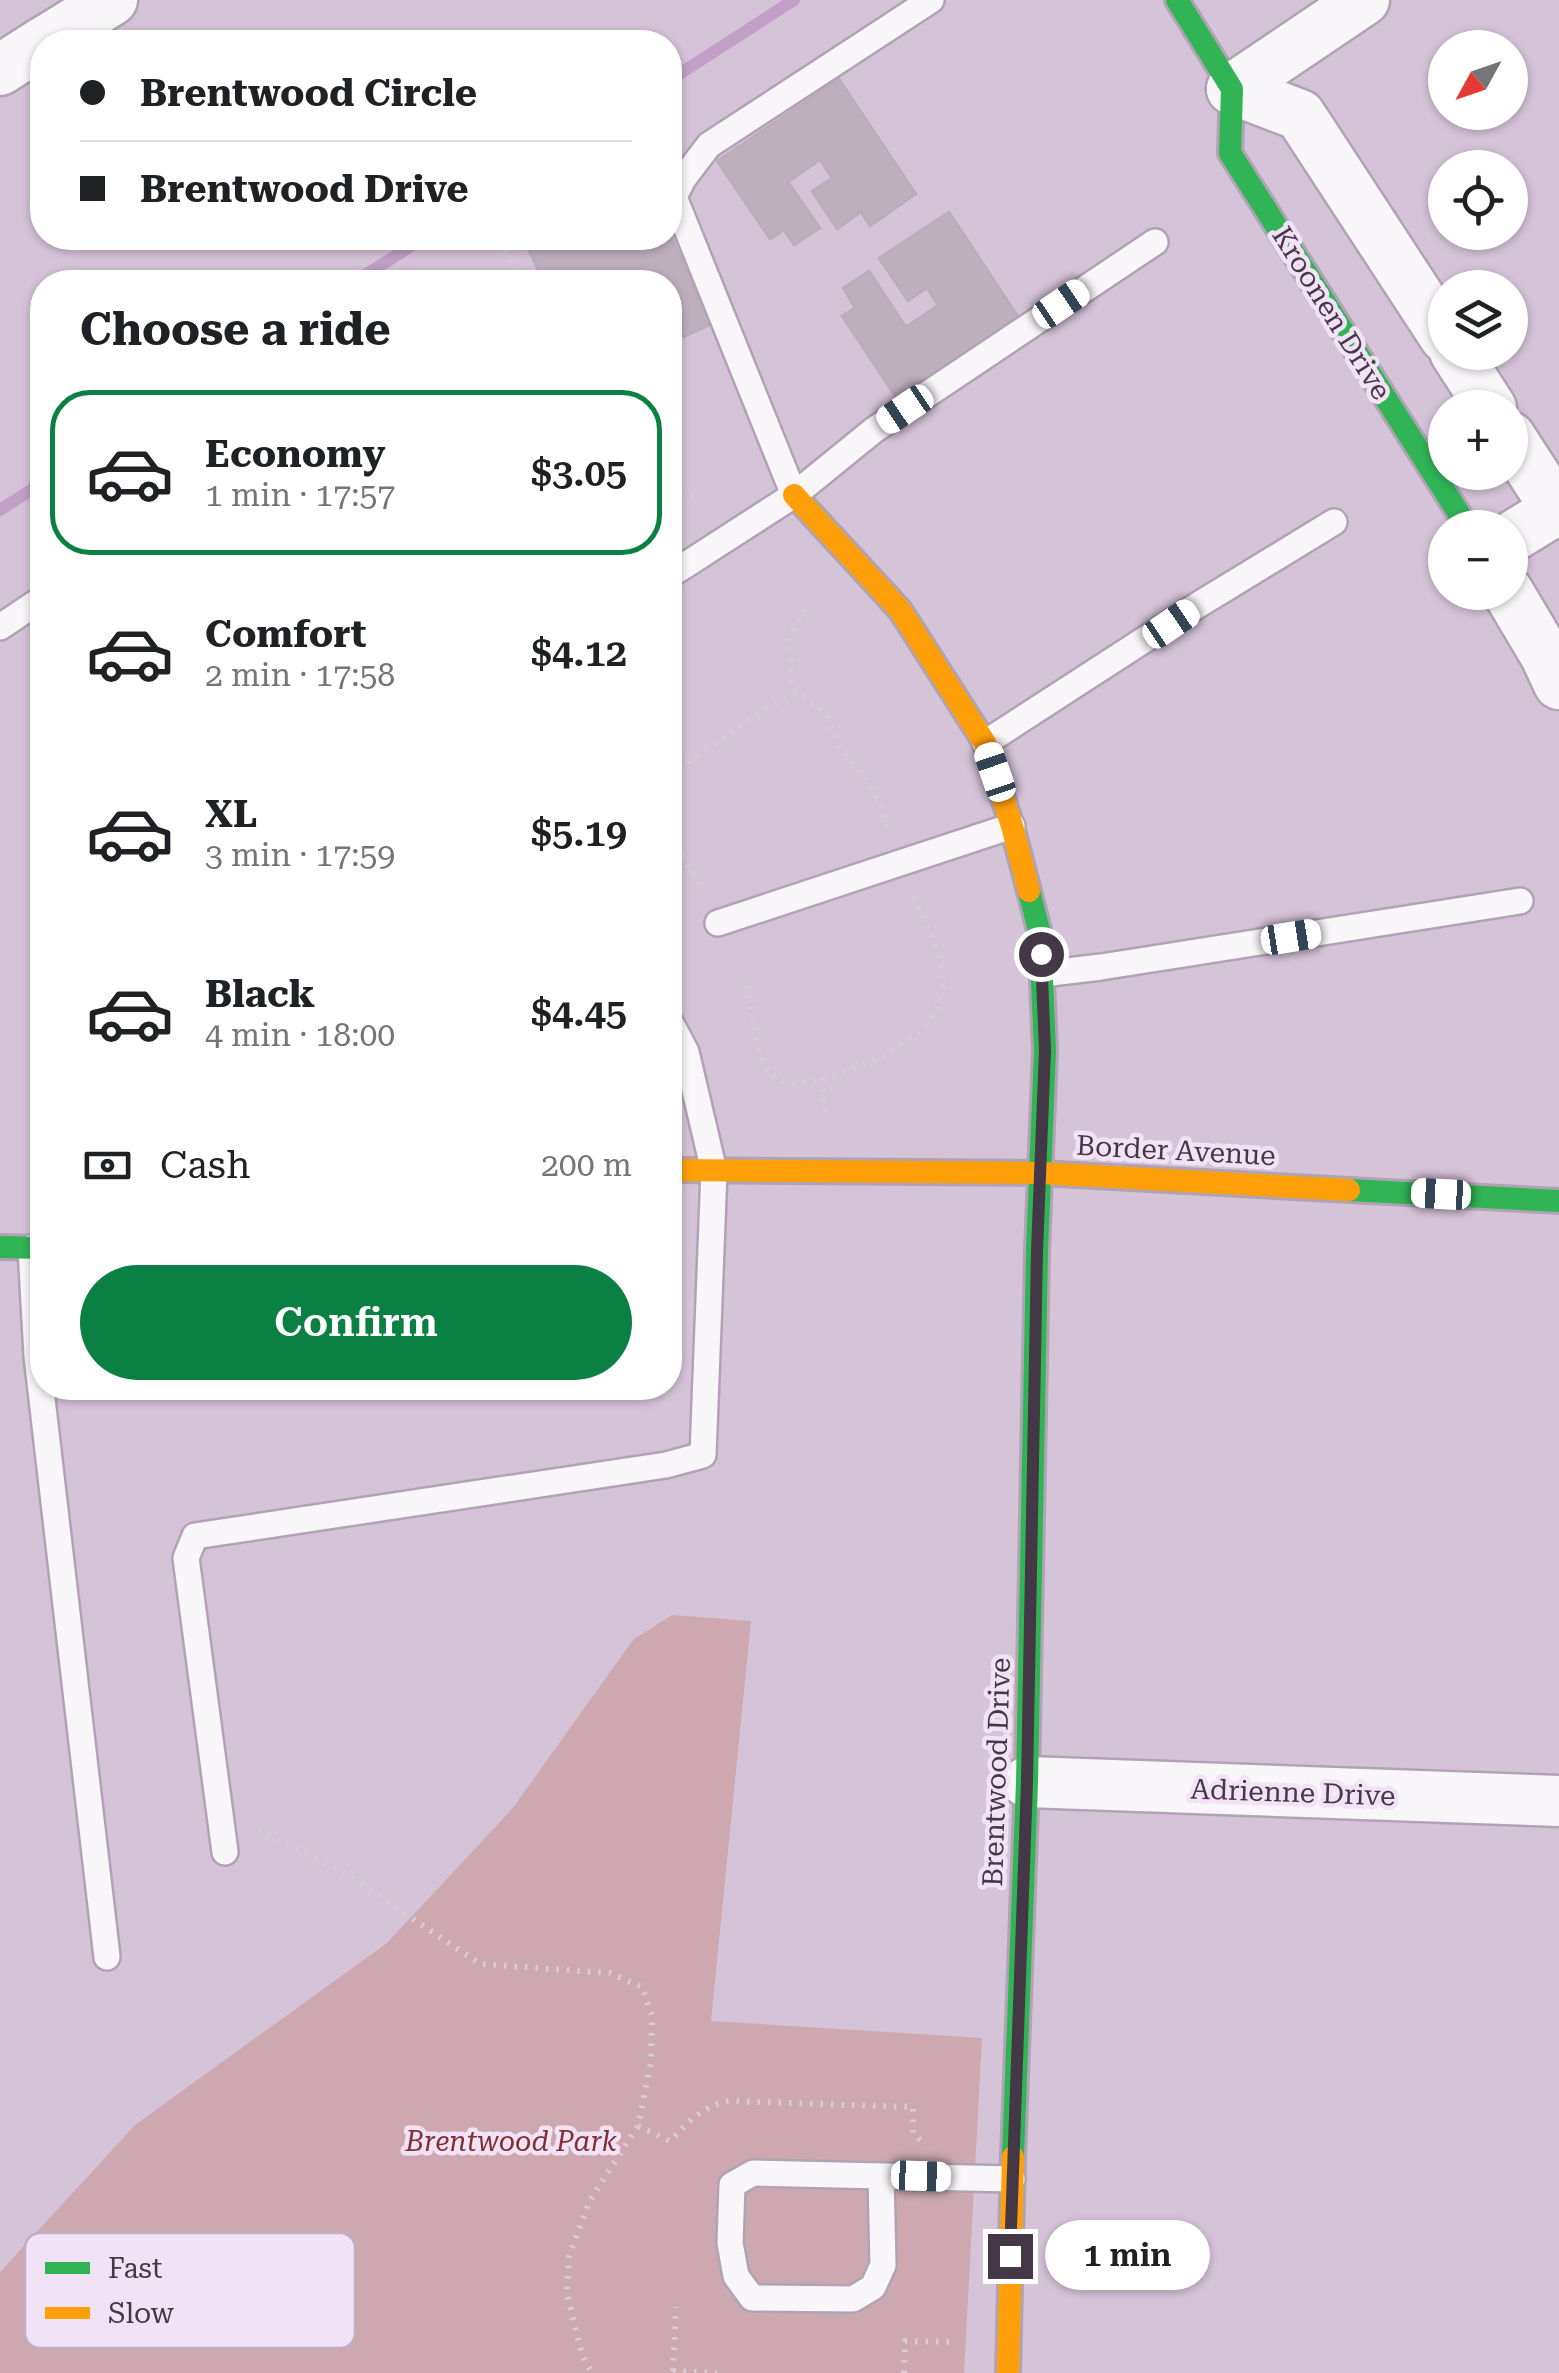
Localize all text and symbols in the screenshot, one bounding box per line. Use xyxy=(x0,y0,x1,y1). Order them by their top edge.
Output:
north arrow xyxy=(1428,30,1528,130)
map controls xyxy=(1428,30,1528,610)
text: Brentwood Circle xyxy=(140,71,477,115)
button: locate xyxy=(1428,150,1528,250)
text: Brentwood Drive xyxy=(140,167,468,211)
street label: Kroonen Drive xyxy=(1265,221,1398,406)
button: layers xyxy=(1428,270,1528,370)
car xyxy=(1028,275,1094,333)
text: Choose a ride xyxy=(80,303,391,356)
car xyxy=(872,380,938,438)
button: + xyxy=(1428,390,1528,490)
icon: car xyxy=(85,428,175,518)
text: Economy xyxy=(205,432,385,476)
text: $3.05 xyxy=(531,451,627,495)
text: 1 min · 17:57 xyxy=(205,476,395,514)
button: − xyxy=(1428,510,1528,610)
car xyxy=(1138,595,1204,653)
icon: car xyxy=(85,608,175,698)
text: Comfort xyxy=(205,612,366,656)
text: $4.12 xyxy=(531,631,627,675)
text: 2 min · 17:58 xyxy=(205,656,395,694)
car xyxy=(971,739,1019,805)
icon: car xyxy=(85,788,175,878)
text: XL xyxy=(205,792,257,836)
text: $5.19 xyxy=(531,811,627,855)
text: 3 min · 17:59 xyxy=(205,836,395,874)
car xyxy=(1259,917,1323,957)
route start xyxy=(1019,932,1064,977)
icon: car xyxy=(85,968,175,1058)
text: Black xyxy=(205,972,315,1016)
text: $4.45 xyxy=(531,991,627,1035)
text: 4 min · 18:00 xyxy=(205,1016,395,1054)
street label: Border Avenue xyxy=(1075,1129,1276,1172)
icon: cash xyxy=(80,1138,135,1193)
text: Cash xyxy=(160,1143,250,1187)
text: 200 m xyxy=(541,1146,632,1184)
car xyxy=(1410,1177,1472,1211)
button: Confirm xyxy=(80,1265,632,1380)
street label: Brentwood Drive xyxy=(976,1657,1017,1887)
street label: Adrienne Drive xyxy=(1190,1772,1396,1813)
park label: Brentwood Park xyxy=(404,2125,617,2158)
car xyxy=(890,2160,952,2192)
callout: 1 min xyxy=(1045,2221,1210,2291)
legend xyxy=(25,2233,355,2348)
route end xyxy=(988,2234,1033,2279)
text: 1 min xyxy=(1083,2236,1172,2274)
text: Fast xyxy=(108,2252,162,2285)
text: Slow xyxy=(108,2297,175,2330)

